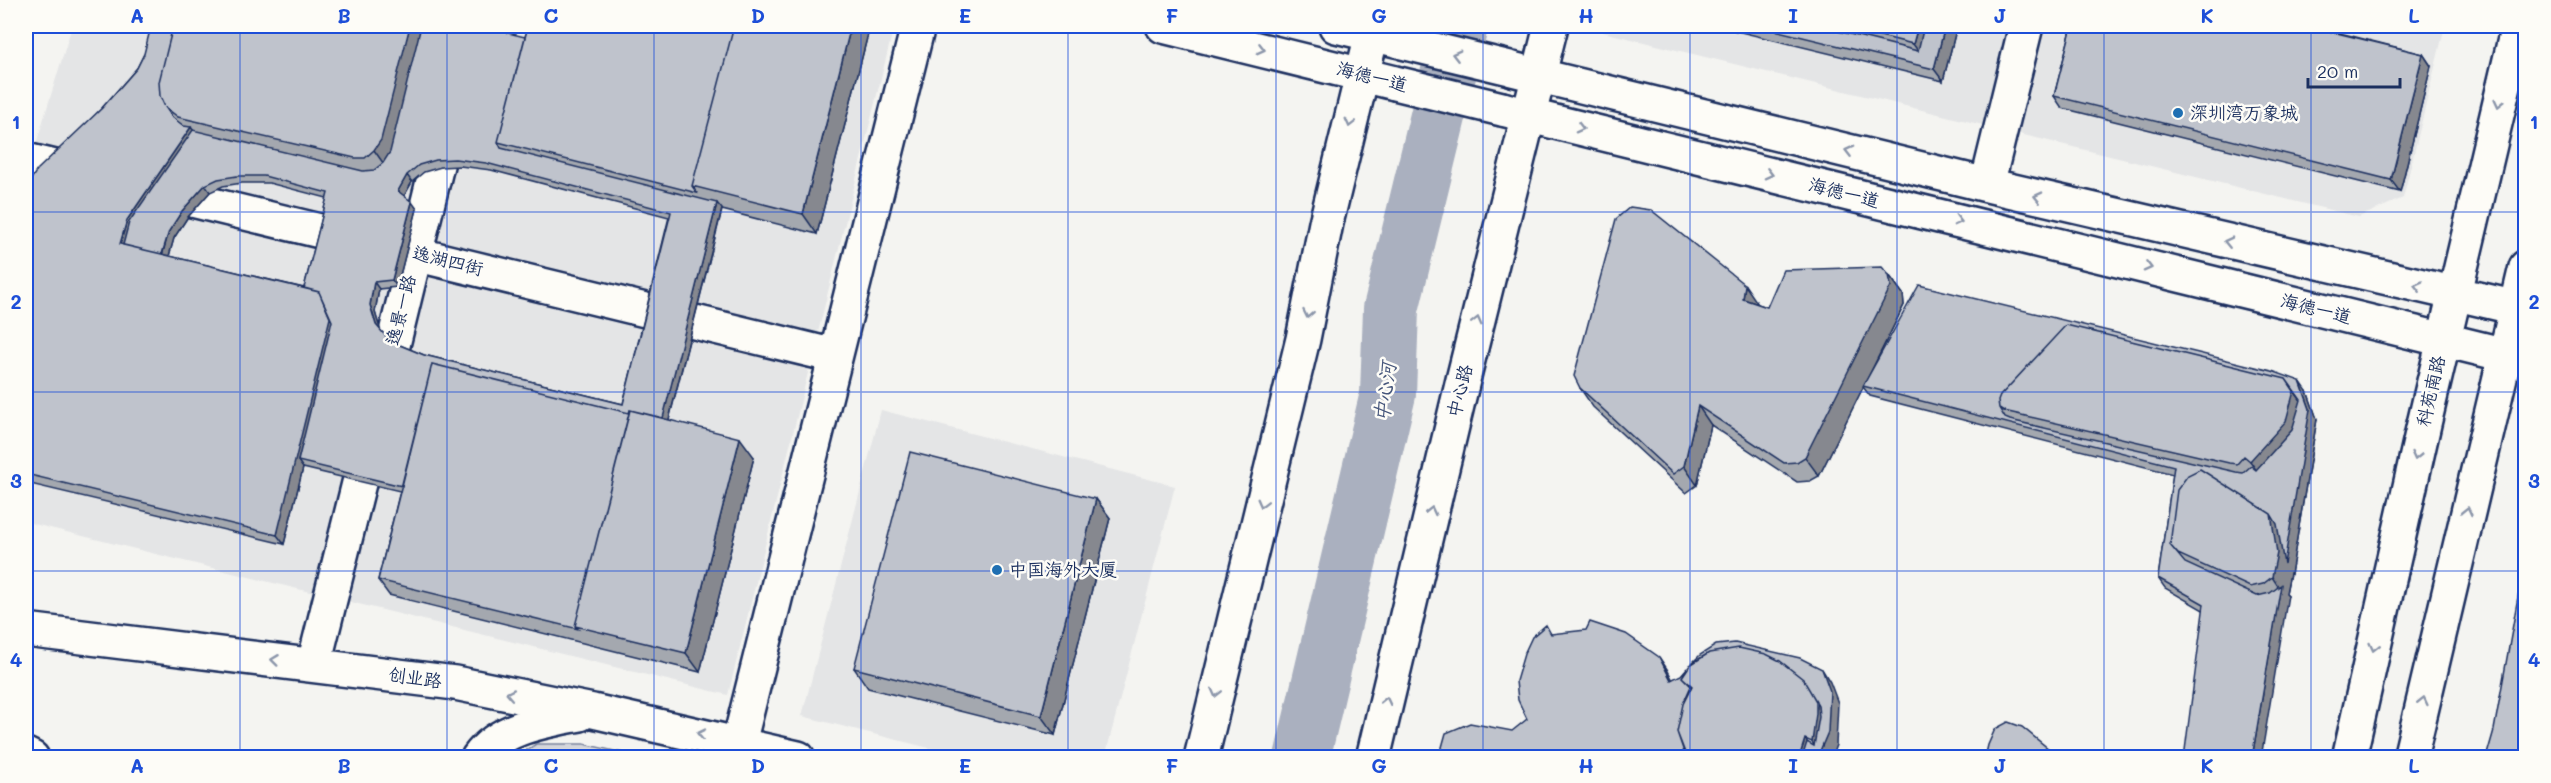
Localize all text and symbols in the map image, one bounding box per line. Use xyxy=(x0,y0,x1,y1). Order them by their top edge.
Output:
text: A xyxy=(130,2,144,28)
text: B xyxy=(337,2,351,28)
text: C xyxy=(544,2,559,28)
text: D xyxy=(751,2,765,28)
text: E xyxy=(959,2,971,28)
text: F xyxy=(1166,2,1179,28)
text: G xyxy=(1371,2,1387,28)
text: H xyxy=(1578,2,1594,28)
text: I xyxy=(1788,2,1798,28)
text: J xyxy=(1993,2,2007,28)
text: K xyxy=(2200,2,2214,28)
text: L xyxy=(2408,2,2420,28)
one-way arrow xyxy=(1255,42,1265,55)
one-way arrow xyxy=(1451,49,1461,62)
scale bar xyxy=(2308,51,2400,89)
street label: 海德一道 xyxy=(1334,56,1410,96)
text: 20 m xyxy=(2317,59,2358,83)
one-way arrow xyxy=(2494,98,2507,108)
place label: 深圳湾万象城 xyxy=(2190,100,2298,124)
marker: 深圳湾万象城 xyxy=(2171,106,2185,120)
text: 1 xyxy=(12,108,20,134)
text: 1 xyxy=(2530,108,2538,134)
one-way arrow xyxy=(1345,118,1358,128)
one-way arrow xyxy=(1574,120,1584,133)
one-way arrow xyxy=(1844,145,1854,158)
one-way arrow xyxy=(1764,167,1774,180)
street label: 海德一道 xyxy=(1806,172,1882,212)
one-way arrow xyxy=(2033,191,2043,204)
one-way arrow xyxy=(1953,213,1963,226)
one-way arrow xyxy=(2223,236,2233,249)
street label: 逸湖四街 xyxy=(410,240,486,280)
one-way arrow xyxy=(2142,260,2152,273)
street label: 逸景一路 xyxy=(380,272,420,348)
one-way arrow xyxy=(2413,281,2423,294)
text: 2 xyxy=(10,288,22,314)
street label: 海德一道 xyxy=(2278,288,2354,328)
text: 2 xyxy=(2528,288,2540,314)
one-way arrow xyxy=(1302,308,1315,318)
one-way arrow xyxy=(1470,317,1483,327)
street label: 科苑南路 xyxy=(2410,353,2450,429)
water label: 中心河 xyxy=(1367,358,1401,423)
street label: 中心路 xyxy=(1441,362,1477,420)
one-way arrow xyxy=(2411,451,2424,461)
text: 3 xyxy=(10,467,22,493)
text: 3 xyxy=(2528,467,2540,493)
one-way arrow xyxy=(1257,498,1270,508)
one-way arrow xyxy=(1424,506,1437,516)
one-way arrow xyxy=(2460,506,2473,516)
place label: 中国海外大厦 xyxy=(1009,557,1117,581)
marker: 中国海外大厦 xyxy=(990,563,1004,577)
one-way arrow xyxy=(2368,641,2381,651)
text: 4 xyxy=(10,646,23,672)
text: 4 xyxy=(2528,646,2541,672)
one-way arrow xyxy=(271,654,280,667)
street label: 创业路 xyxy=(387,661,444,693)
one-way arrow xyxy=(1211,687,1224,697)
one-way arrow xyxy=(505,688,515,701)
one-way arrow xyxy=(1379,696,1392,706)
one-way arrow xyxy=(2416,696,2429,706)
one-way arrow xyxy=(696,729,706,742)
text: A xyxy=(130,752,144,778)
text: B xyxy=(337,752,351,778)
text: C xyxy=(544,752,559,778)
text: D xyxy=(751,752,765,778)
text: E xyxy=(959,752,971,778)
text: F xyxy=(1166,752,1179,778)
text: G xyxy=(1371,752,1387,778)
text: H xyxy=(1578,752,1594,778)
text: I xyxy=(1788,752,1798,778)
text: J xyxy=(1993,752,2007,778)
text: K xyxy=(2200,752,2214,778)
text: L xyxy=(2408,752,2420,778)

